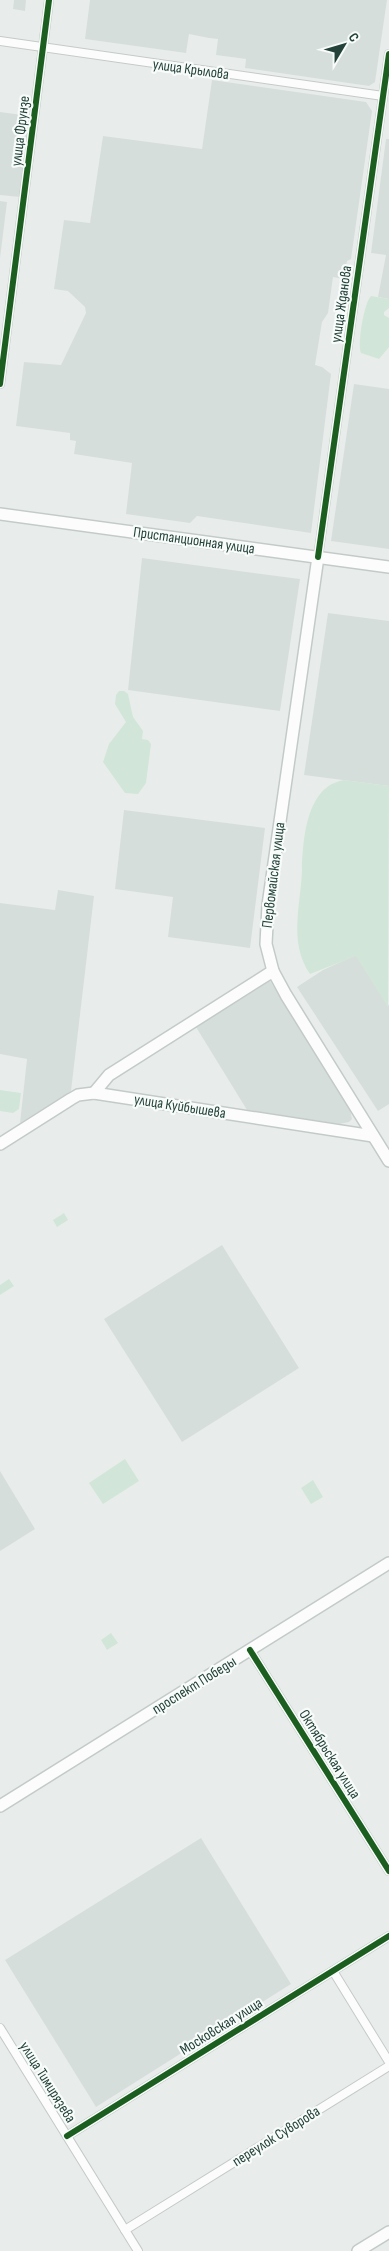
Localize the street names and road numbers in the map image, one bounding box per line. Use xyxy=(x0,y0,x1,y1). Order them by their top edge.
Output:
street label: улица Крылова xyxy=(152,55,230,84)
street label: улица Фрунзе xyxy=(7,95,34,167)
street label: улица Жданова xyxy=(327,264,356,344)
street label: Пристанционная улица xyxy=(132,523,256,558)
street label: Первомайская улица xyxy=(258,821,289,929)
street label: улица Куйбышева xyxy=(133,1090,227,1123)
street label: проспект Победы xyxy=(149,1652,240,1719)
street label: Октябрьская улица xyxy=(295,1706,365,1803)
street label: Московская улица xyxy=(176,1993,266,2059)
street label: улица Тимирязева xyxy=(15,2038,80,2127)
street label: переулок Суворова xyxy=(229,2102,324,2171)

